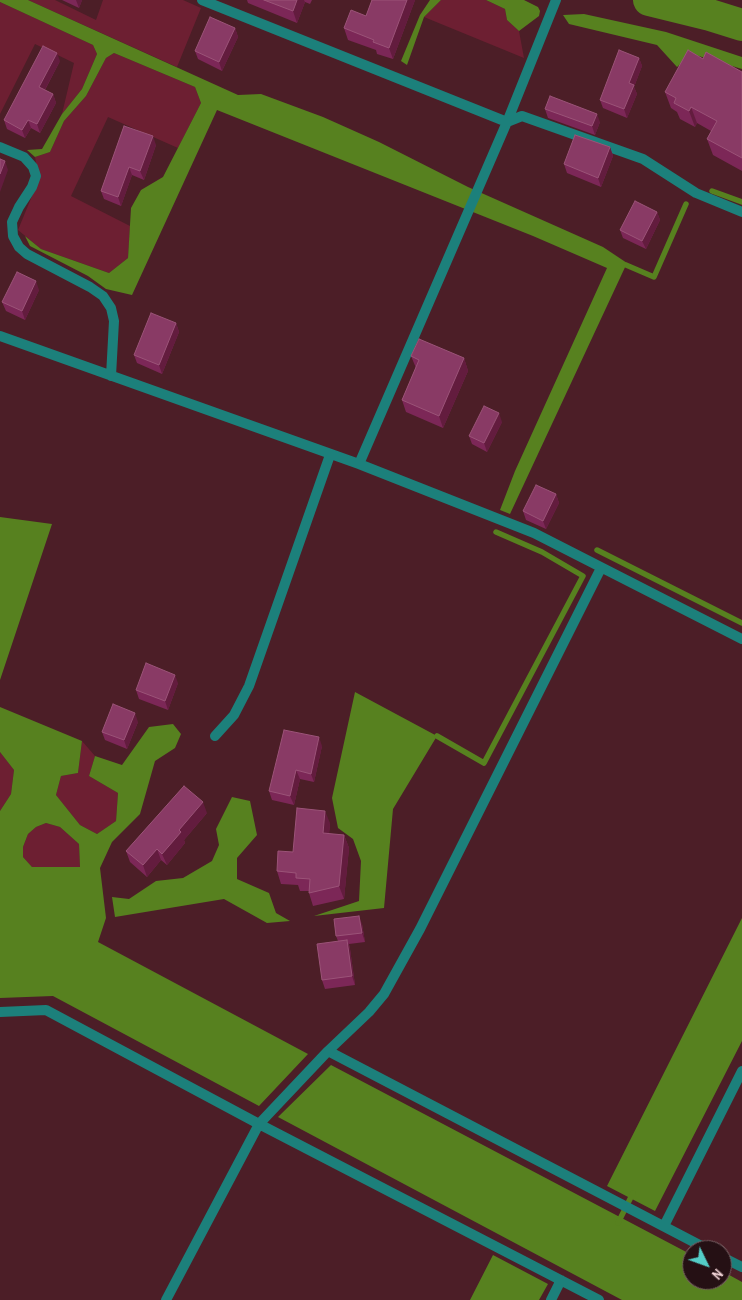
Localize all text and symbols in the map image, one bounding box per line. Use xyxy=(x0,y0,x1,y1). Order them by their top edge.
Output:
north arrow xyxy=(682,1240,732,1290)
text: N xyxy=(708,1265,727,1283)

